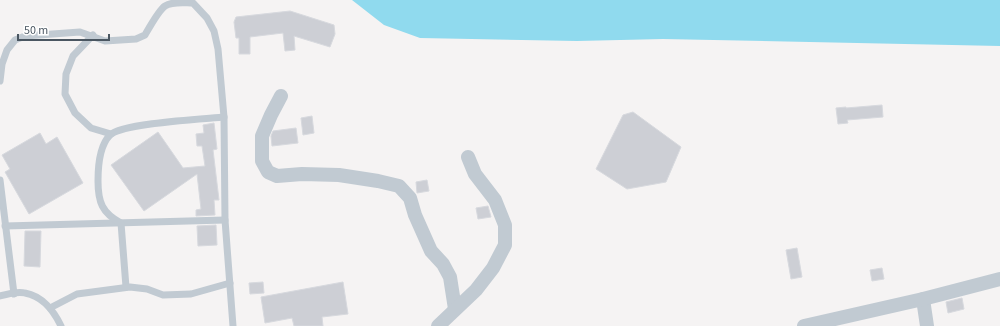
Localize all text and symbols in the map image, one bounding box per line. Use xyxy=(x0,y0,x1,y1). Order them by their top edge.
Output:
scale bar xyxy=(18,16,109,42)
text: 50 m xyxy=(24,22,48,39)

